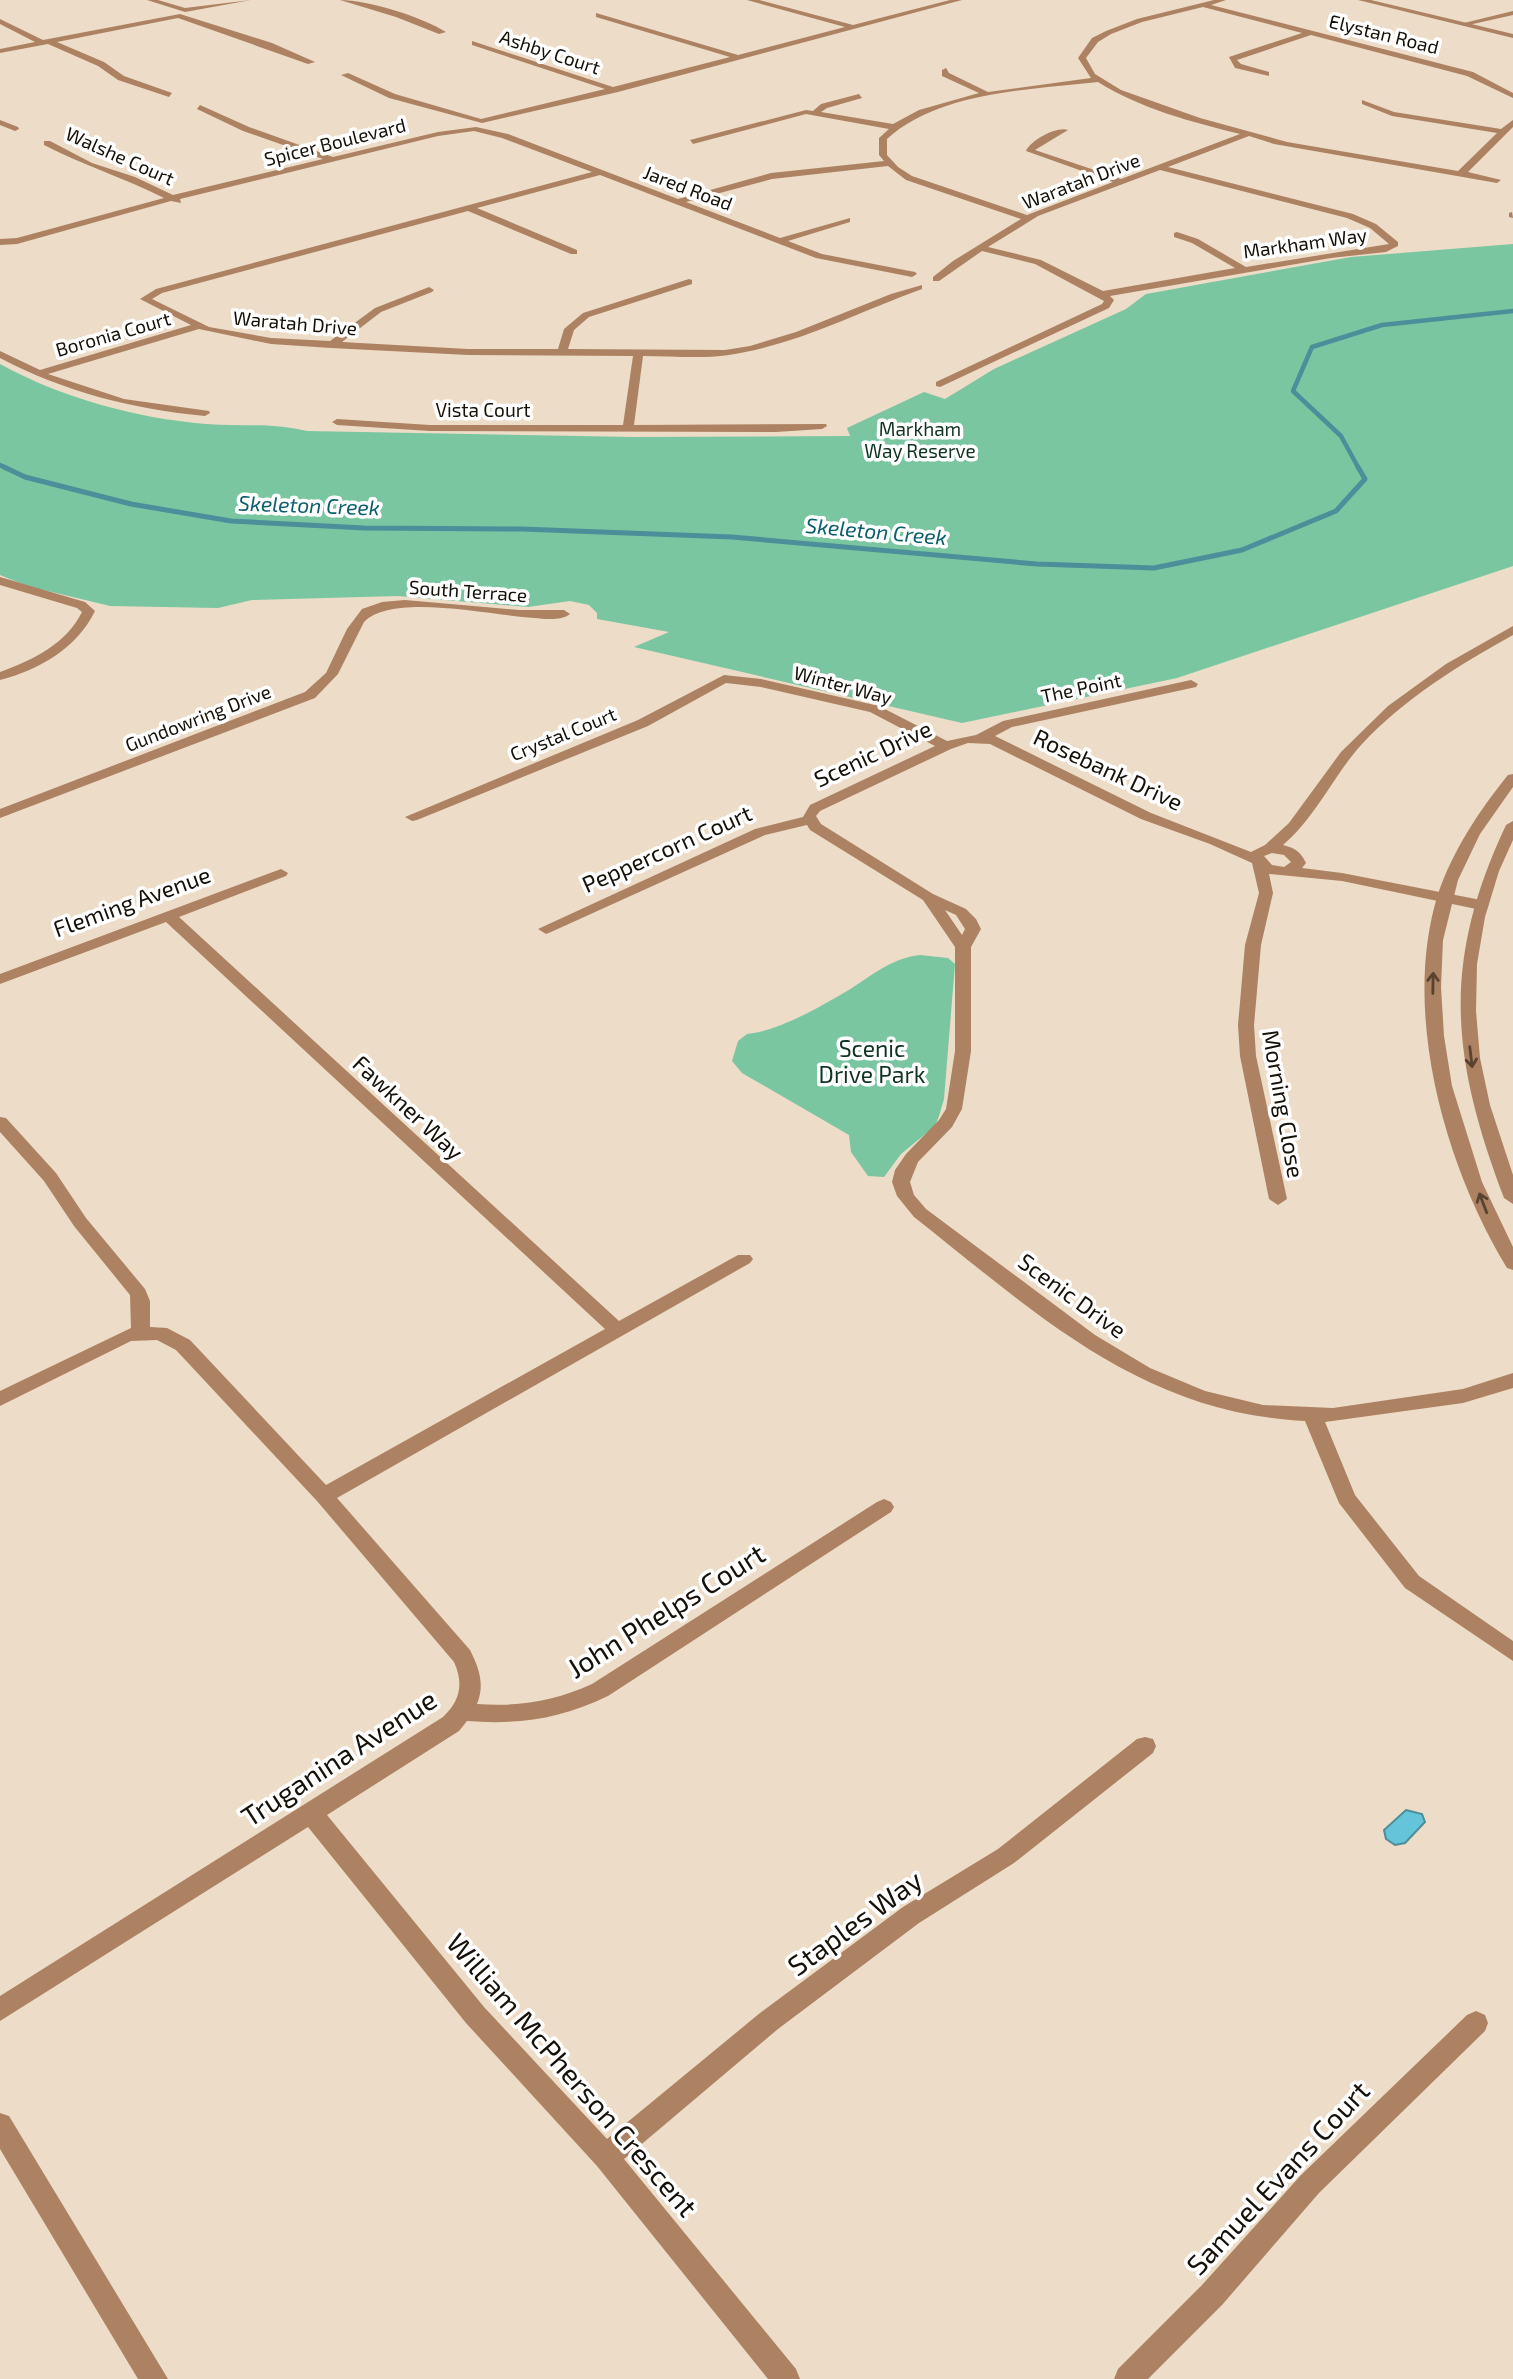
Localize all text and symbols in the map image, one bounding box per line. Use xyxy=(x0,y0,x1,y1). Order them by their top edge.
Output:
street label: Elystan Road xyxy=(1327,9,1441,58)
street label: Ashby Court xyxy=(497,24,603,79)
street label: Spicer Boulevard xyxy=(262,113,408,170)
street label: Walshe Court xyxy=(62,121,178,190)
street label: Waratah Drive xyxy=(1019,148,1143,214)
street label: Jared Road xyxy=(640,160,736,215)
street label: Markham Way xyxy=(1242,222,1368,263)
street label: Boronia Court xyxy=(53,306,173,361)
street label: Waratah Drive xyxy=(232,306,358,339)
street label: Vista Court xyxy=(435,398,531,421)
park label: Markham Way Reserve xyxy=(864,417,976,462)
water label: Skeleton Creek xyxy=(238,490,380,519)
water label: Skeleton Creek xyxy=(805,512,948,549)
street label: South Terrace xyxy=(408,575,528,606)
street label: Winter Way xyxy=(792,660,895,709)
street label: The Point xyxy=(1039,668,1123,707)
street label: Gundowring Drive xyxy=(122,679,274,756)
street label: Crystal Court xyxy=(506,702,619,765)
street label: Scenic Drive xyxy=(809,714,936,792)
street label: Rosebank Drive xyxy=(1029,722,1188,816)
street label: Peppercorn Court xyxy=(577,798,756,898)
street label: Fleming Avenue xyxy=(49,860,214,942)
one-way arrow xyxy=(1426,971,1440,994)
street label: Morning Close xyxy=(1257,1028,1311,1180)
park label: Scenic Drive Park xyxy=(819,1034,926,1088)
one-way arrow xyxy=(1464,1045,1477,1068)
street label: Fawkner Way xyxy=(348,1049,470,1166)
one-way arrow xyxy=(1476,1192,1489,1214)
street label: Scenic Drive xyxy=(1013,1247,1132,1344)
street label: John Phelps Court xyxy=(560,1536,771,1685)
street label: Truganina Avenue xyxy=(234,1681,442,1833)
street label: Staples Way xyxy=(781,1862,928,1982)
street label: William McPherson Crescent xyxy=(440,1926,705,2223)
street label: Samuel Evans Court xyxy=(1179,2073,1376,2281)

